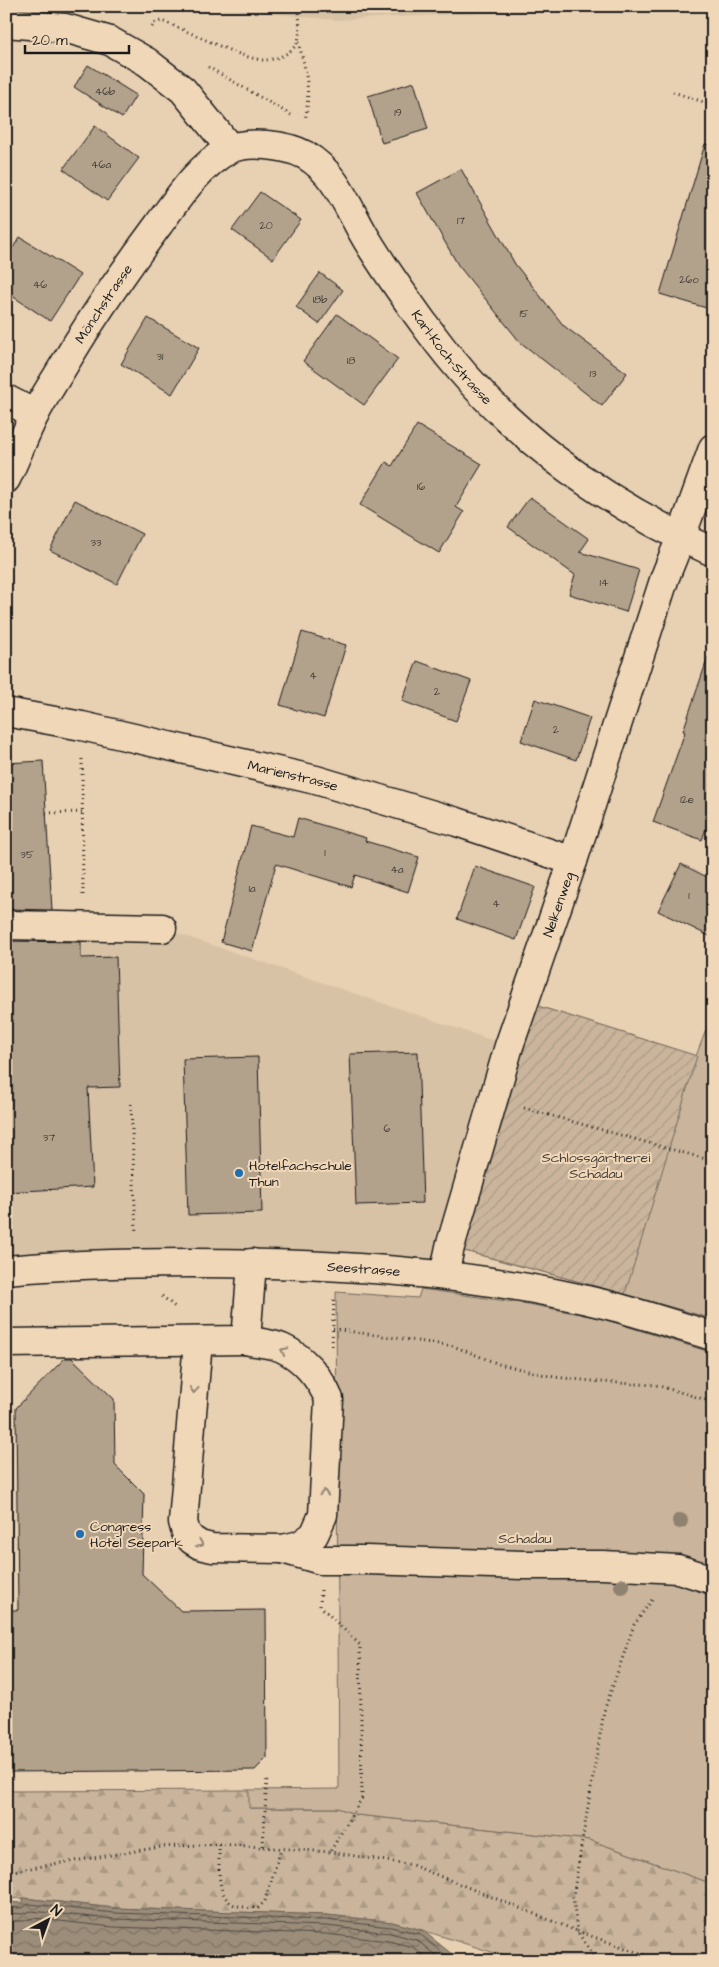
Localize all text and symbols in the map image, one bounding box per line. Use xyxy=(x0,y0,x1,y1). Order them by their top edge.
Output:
scale bar xyxy=(25,22,129,54)
text: 20 m xyxy=(32,30,68,51)
house number: 46b xyxy=(95,84,115,99)
house number: 19 xyxy=(394,105,402,120)
house number: 46a xyxy=(91,157,111,172)
house number: 17 xyxy=(457,213,465,228)
house number: 20 xyxy=(259,218,273,233)
street label: Mönchstrasse xyxy=(70,260,138,348)
house number: 26o xyxy=(679,272,699,287)
house number: 46 xyxy=(33,277,47,292)
house number: 18b xyxy=(313,292,327,307)
street label: Karl-Koch-Strasse xyxy=(406,306,497,410)
house number: 15 xyxy=(519,306,529,321)
house number: 31 xyxy=(156,349,164,364)
house number: 18 xyxy=(347,353,355,368)
house number: 13 xyxy=(589,366,597,381)
house number: 16 xyxy=(417,479,425,494)
house number: 33 xyxy=(90,535,102,550)
house number: 14 xyxy=(600,575,609,590)
house number: 4 xyxy=(309,668,317,683)
house number: 2 xyxy=(434,684,441,699)
house number: 2 xyxy=(553,722,560,737)
street label: Marienstrasse xyxy=(246,756,341,797)
house number: 12e xyxy=(680,792,694,807)
house number: 1 xyxy=(324,845,326,860)
house number: 35 xyxy=(20,847,34,862)
house number: 4a xyxy=(390,862,404,877)
street label: Nelkenweg xyxy=(538,869,579,940)
house number: 1a xyxy=(248,881,256,896)
house number: 1 xyxy=(688,888,690,903)
house number: 4 xyxy=(492,896,500,911)
house number: 6 xyxy=(384,1121,391,1136)
house number: 37 xyxy=(43,1130,55,1145)
park label: Schlossgärtnerei Schadau xyxy=(542,1148,650,1184)
place label: Hotelfachschule Thun xyxy=(249,1156,352,1192)
marker: Hotelfachschule Thun xyxy=(233,1167,245,1179)
street label: Seestrasse xyxy=(326,1257,401,1282)
one-way arrow xyxy=(280,1347,289,1357)
one-way arrow xyxy=(189,1386,200,1394)
one-way arrow xyxy=(319,1489,330,1497)
place label: Congress Hotel Seepark xyxy=(90,1517,183,1553)
marker: Congress Hotel Seepark xyxy=(74,1528,86,1540)
park label: Schadau xyxy=(498,1529,552,1549)
one-way arrow xyxy=(195,1537,204,1548)
north arrow xyxy=(22,1894,72,1944)
text: N xyxy=(46,1901,66,1922)

